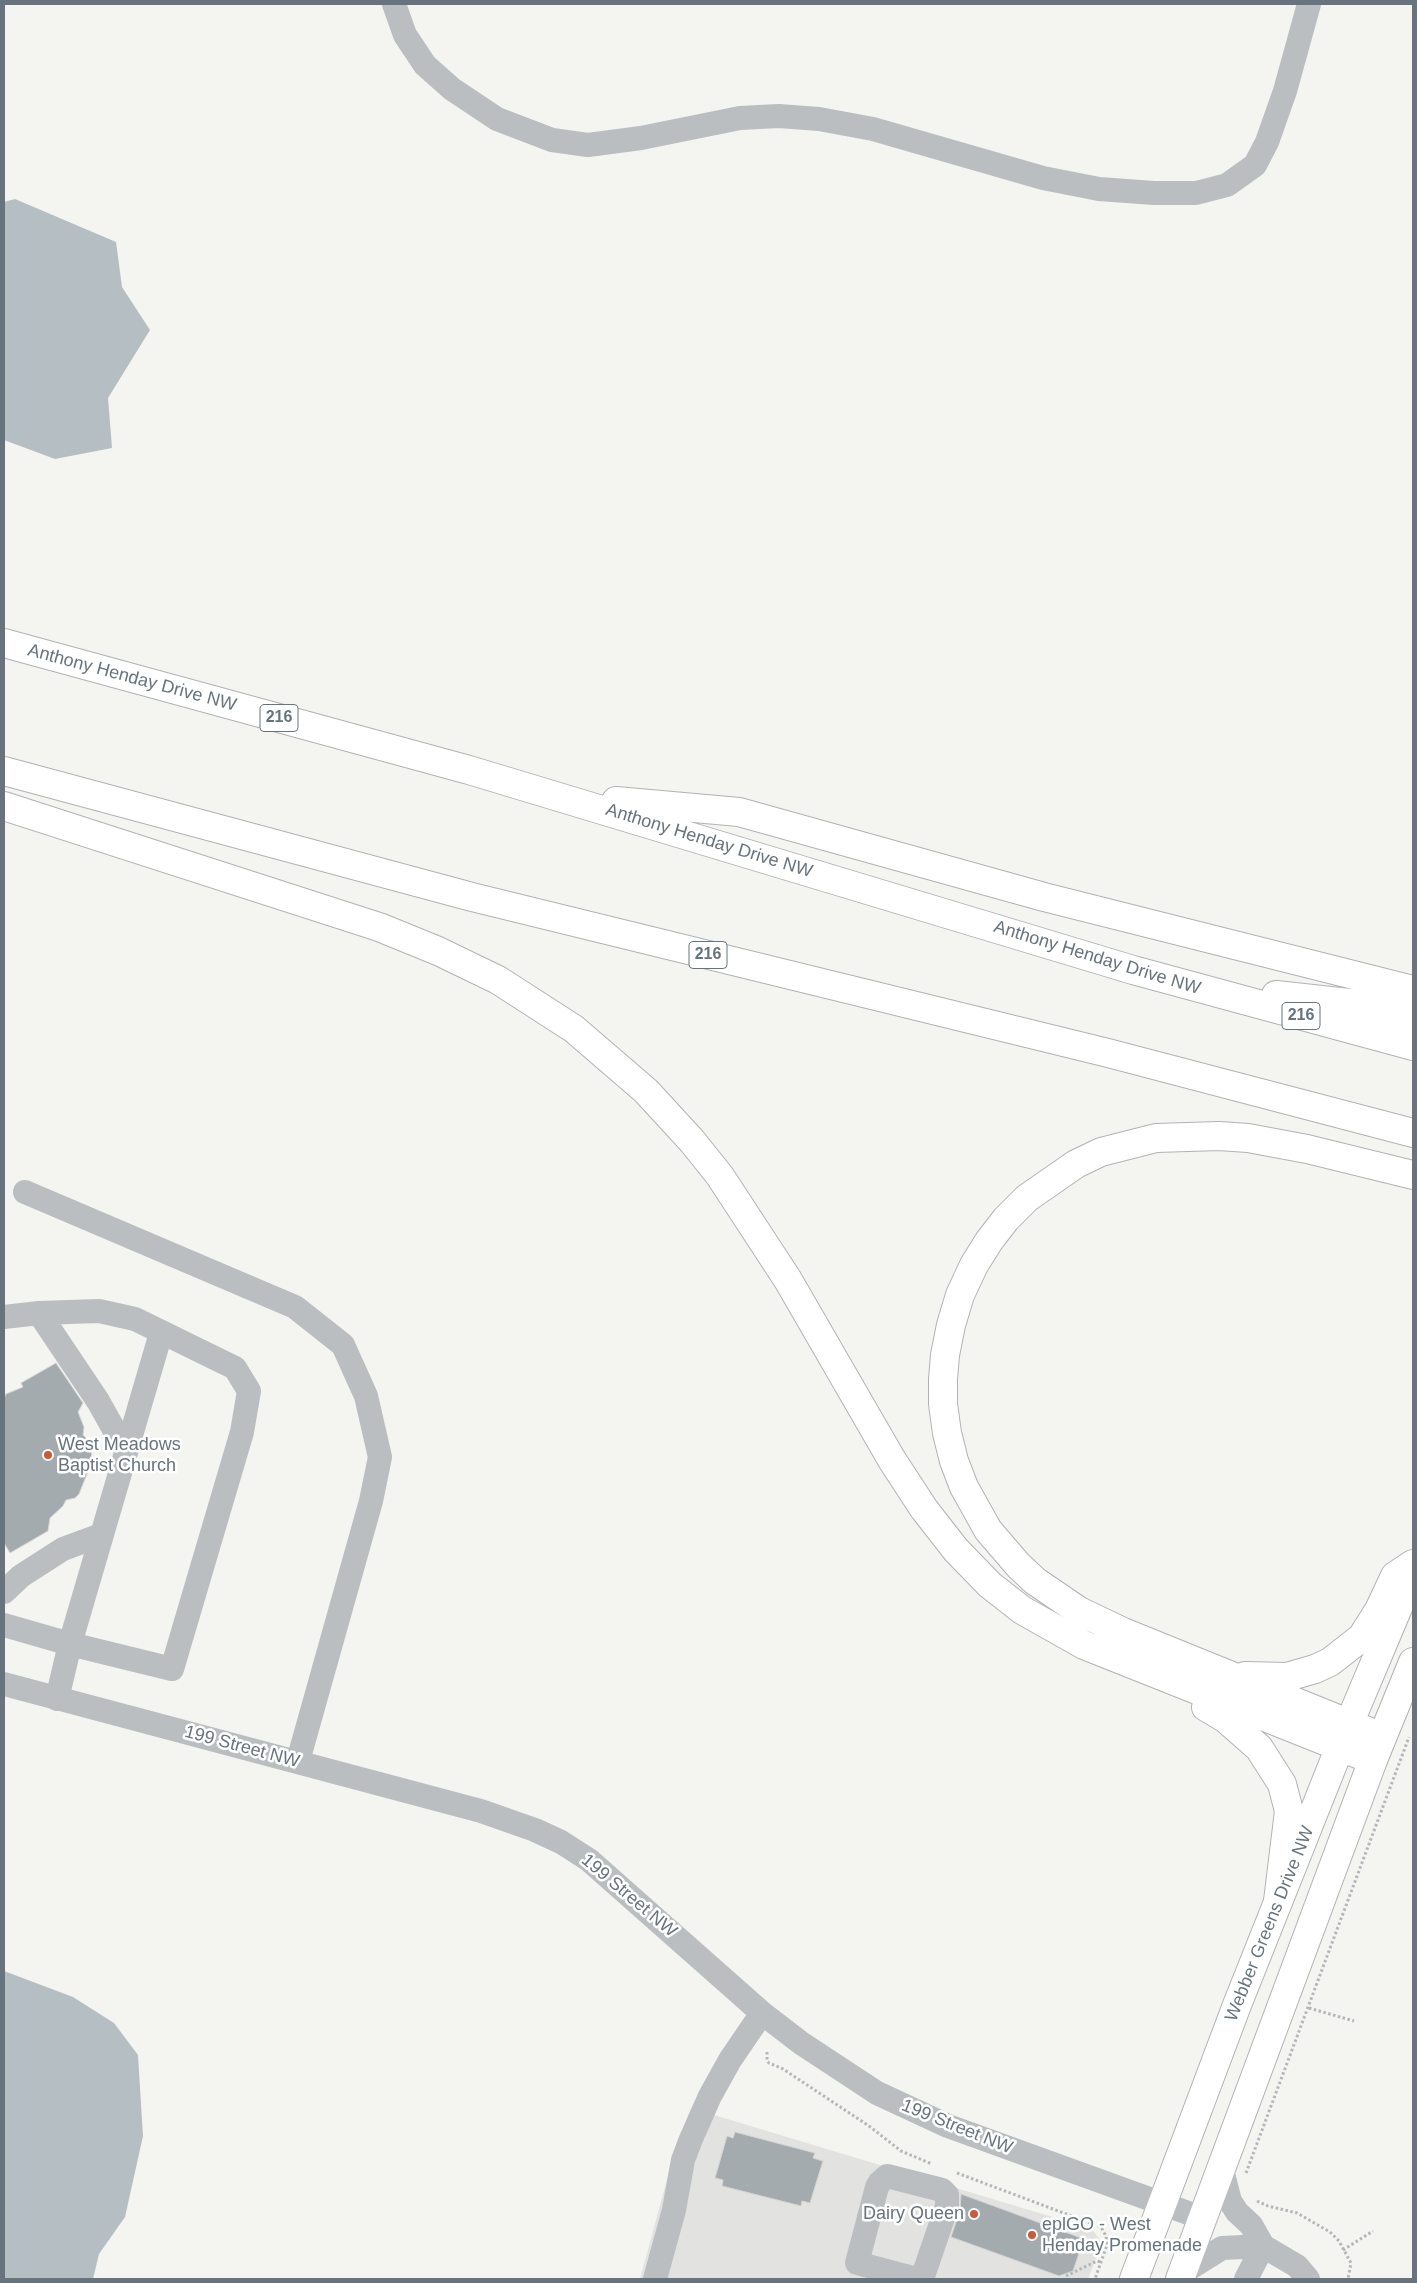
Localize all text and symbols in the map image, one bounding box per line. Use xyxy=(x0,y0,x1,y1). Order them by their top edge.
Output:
street label: Anthony Henday Drive NW xyxy=(25,640,239,716)
road number: 216 xyxy=(260,704,298,731)
street label: Anthony Henday Drive NW xyxy=(603,799,815,883)
street label: Anthony Henday Drive NW xyxy=(991,916,1203,1000)
road number: 216 xyxy=(689,942,727,968)
road number: 216 xyxy=(1282,1002,1320,1030)
place label: West Meadows Baptist Church xyxy=(58,1434,181,1476)
marker: West Meadows Baptist Church xyxy=(42,1449,54,1461)
street label: 199 Street NW xyxy=(182,1721,302,1773)
street label: Webber Greens Drive NW xyxy=(1221,1823,1319,2025)
street label: 199 Street NW xyxy=(577,1850,681,1942)
street label: 199 Street NW xyxy=(898,2095,1016,2159)
place label: Dairy Queen xyxy=(863,2203,964,2225)
marker: Dairy Queen xyxy=(968,2208,980,2220)
place label: eplGO - West Henday Promenade xyxy=(1042,2214,1202,2256)
marker: eplGO - West Henday Promenade xyxy=(1026,2229,1038,2241)

